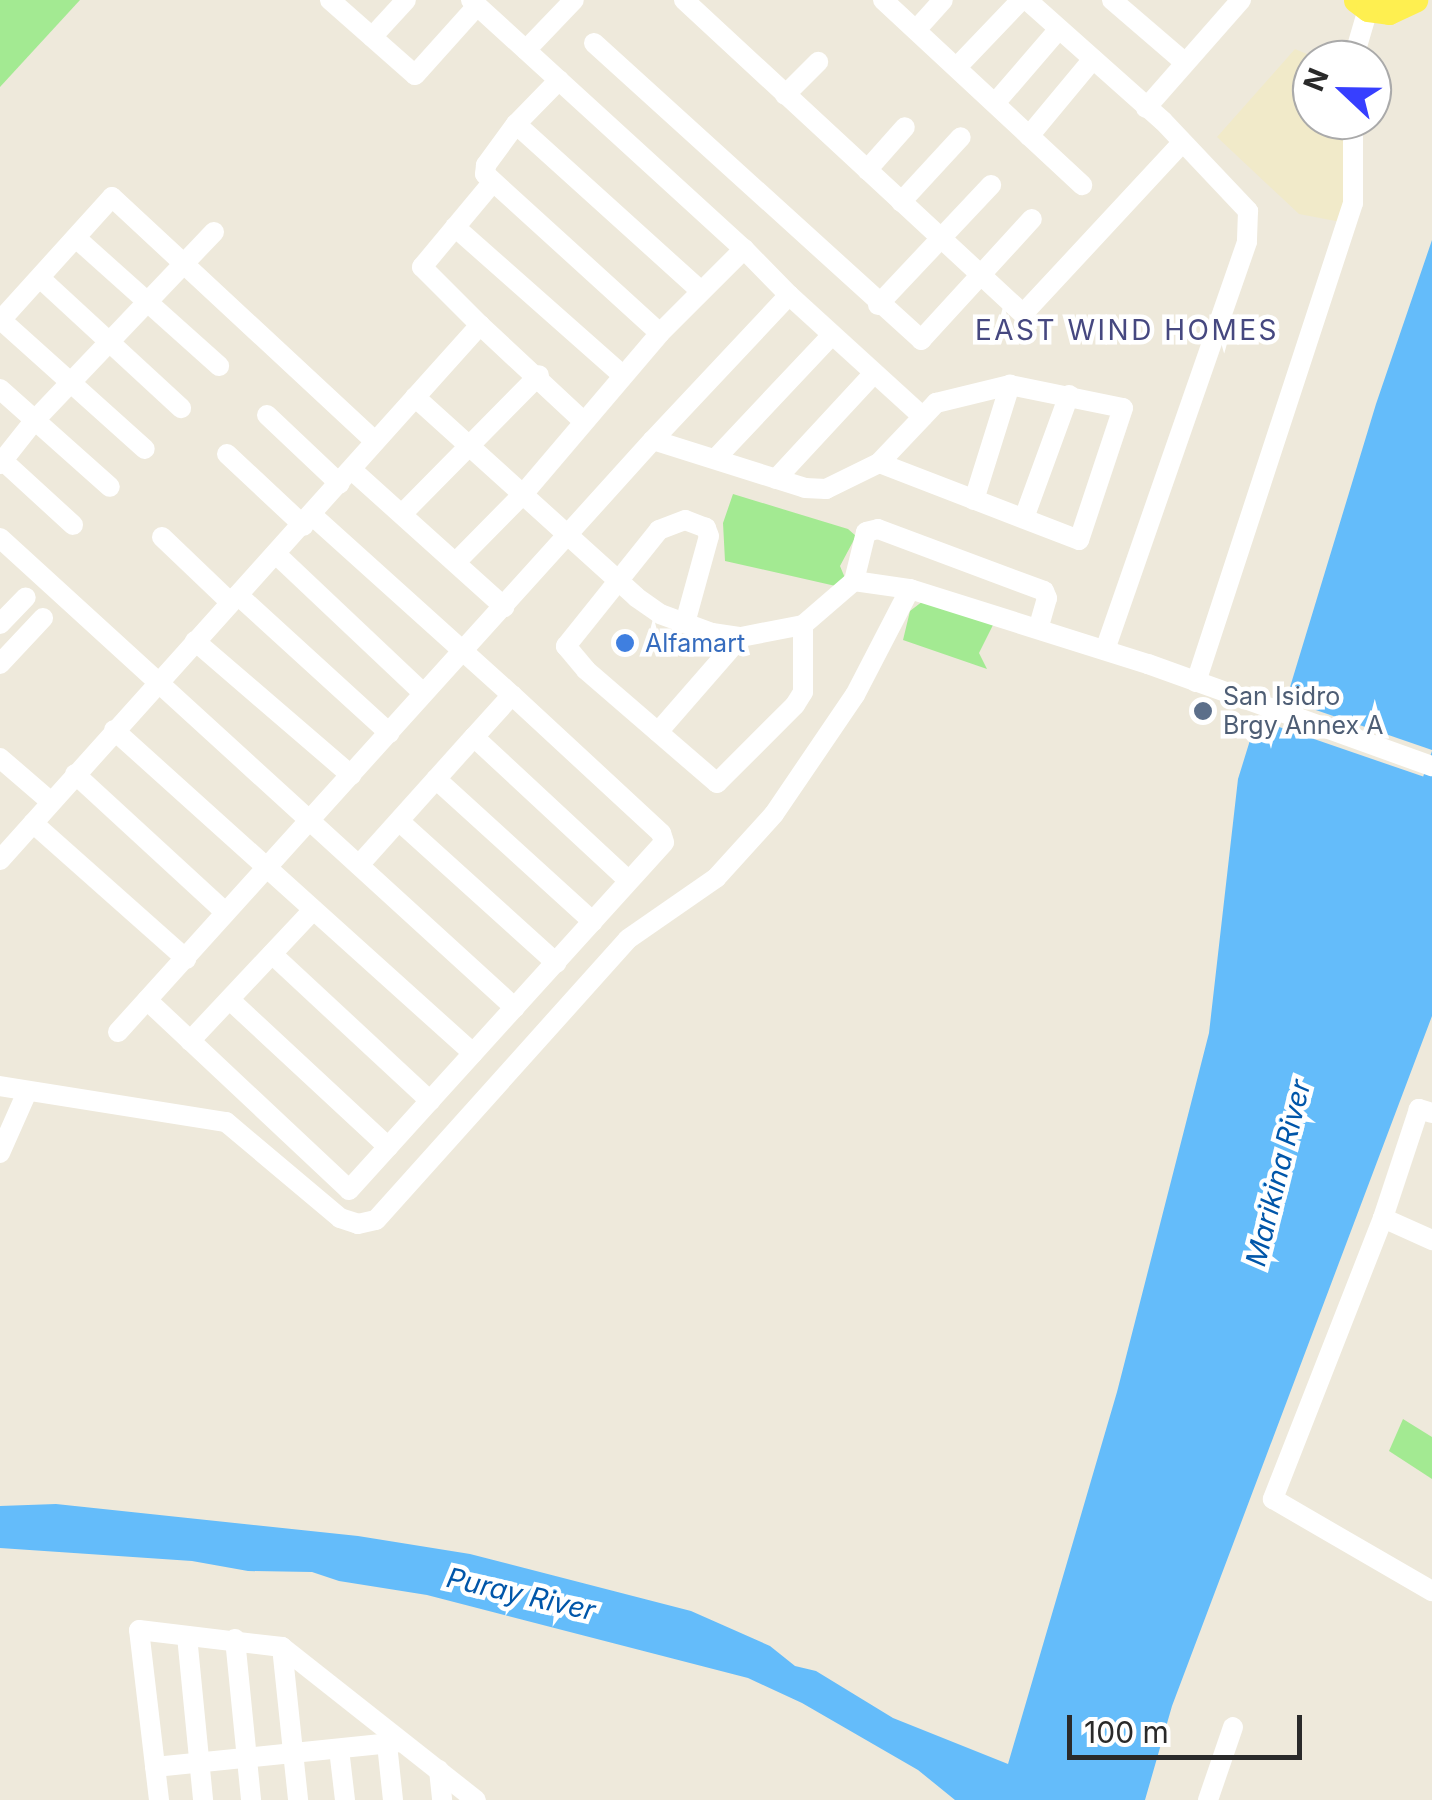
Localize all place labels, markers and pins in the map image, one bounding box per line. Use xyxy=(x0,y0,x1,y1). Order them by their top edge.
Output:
place label: Alfamart xyxy=(645,628,745,658)
marker: Alfamart xyxy=(614,632,636,654)
place label: San Isidro Brgy Annex A xyxy=(1223,682,1383,741)
marker: San Isidro Brgy Annex A xyxy=(1192,700,1214,722)

